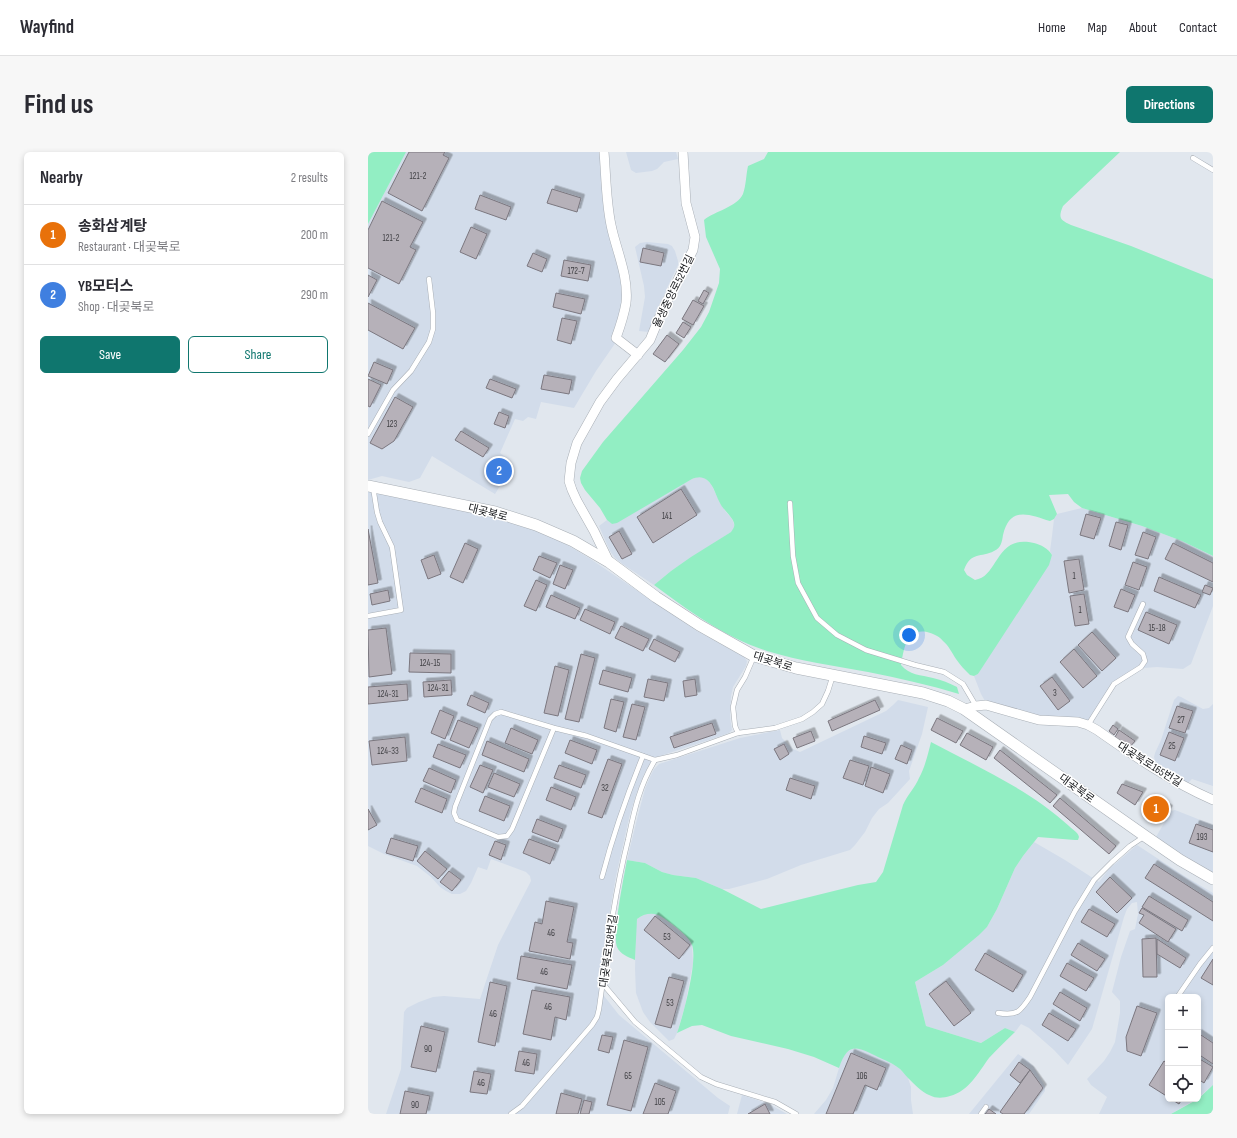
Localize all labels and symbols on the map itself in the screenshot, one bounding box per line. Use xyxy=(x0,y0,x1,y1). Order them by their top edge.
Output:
house number: 121-2 xyxy=(409,171,427,182)
house number: 121-2 xyxy=(382,233,400,244)
street label: 율생중앙로52번길 xyxy=(650,253,697,330)
house number: 172-7 xyxy=(568,266,585,277)
house number: 123 xyxy=(387,419,398,430)
pin: 2 xyxy=(486,456,512,486)
street label: 대곶북로 xyxy=(467,501,509,524)
house number: 141 xyxy=(662,511,673,522)
house number: 1 xyxy=(1072,571,1076,582)
house number: 1 xyxy=(1078,605,1082,616)
house number: 15-18 xyxy=(1148,623,1166,634)
your location xyxy=(899,625,919,645)
street label: 대곶북로 xyxy=(752,649,794,674)
house number: 124-15 xyxy=(420,658,441,669)
house number: 124-31 xyxy=(428,683,449,694)
house number: 3 xyxy=(1053,688,1057,699)
house number: 124-31 xyxy=(378,689,399,700)
house number: 27 xyxy=(1177,715,1185,726)
street label: 대곶북로165번길 xyxy=(1115,739,1184,789)
house number: 25 xyxy=(1168,741,1176,752)
house number: 124-33 xyxy=(377,746,399,757)
street label: 대곶북로 xyxy=(1057,771,1097,806)
house number: 32 xyxy=(601,783,609,794)
pin: 1 xyxy=(1143,794,1169,824)
house number: 193 xyxy=(1197,832,1208,843)
street label: 대곶북로158번길 xyxy=(597,914,620,989)
house number: 46 xyxy=(547,928,555,939)
house number: 53 xyxy=(663,932,671,943)
house number: 46 xyxy=(540,967,548,978)
house number: 53 xyxy=(666,998,674,1009)
house number: 46 xyxy=(544,1002,552,1013)
house number: 46 xyxy=(489,1009,497,1020)
house number: 90 xyxy=(424,1044,432,1055)
house number: 46 xyxy=(522,1058,530,1069)
house number: 65 xyxy=(624,1071,632,1082)
house number: 106 xyxy=(856,1071,868,1082)
house number: 46 xyxy=(477,1078,485,1089)
house number: 105 xyxy=(655,1097,666,1108)
house number: 90 xyxy=(411,1100,419,1111)

